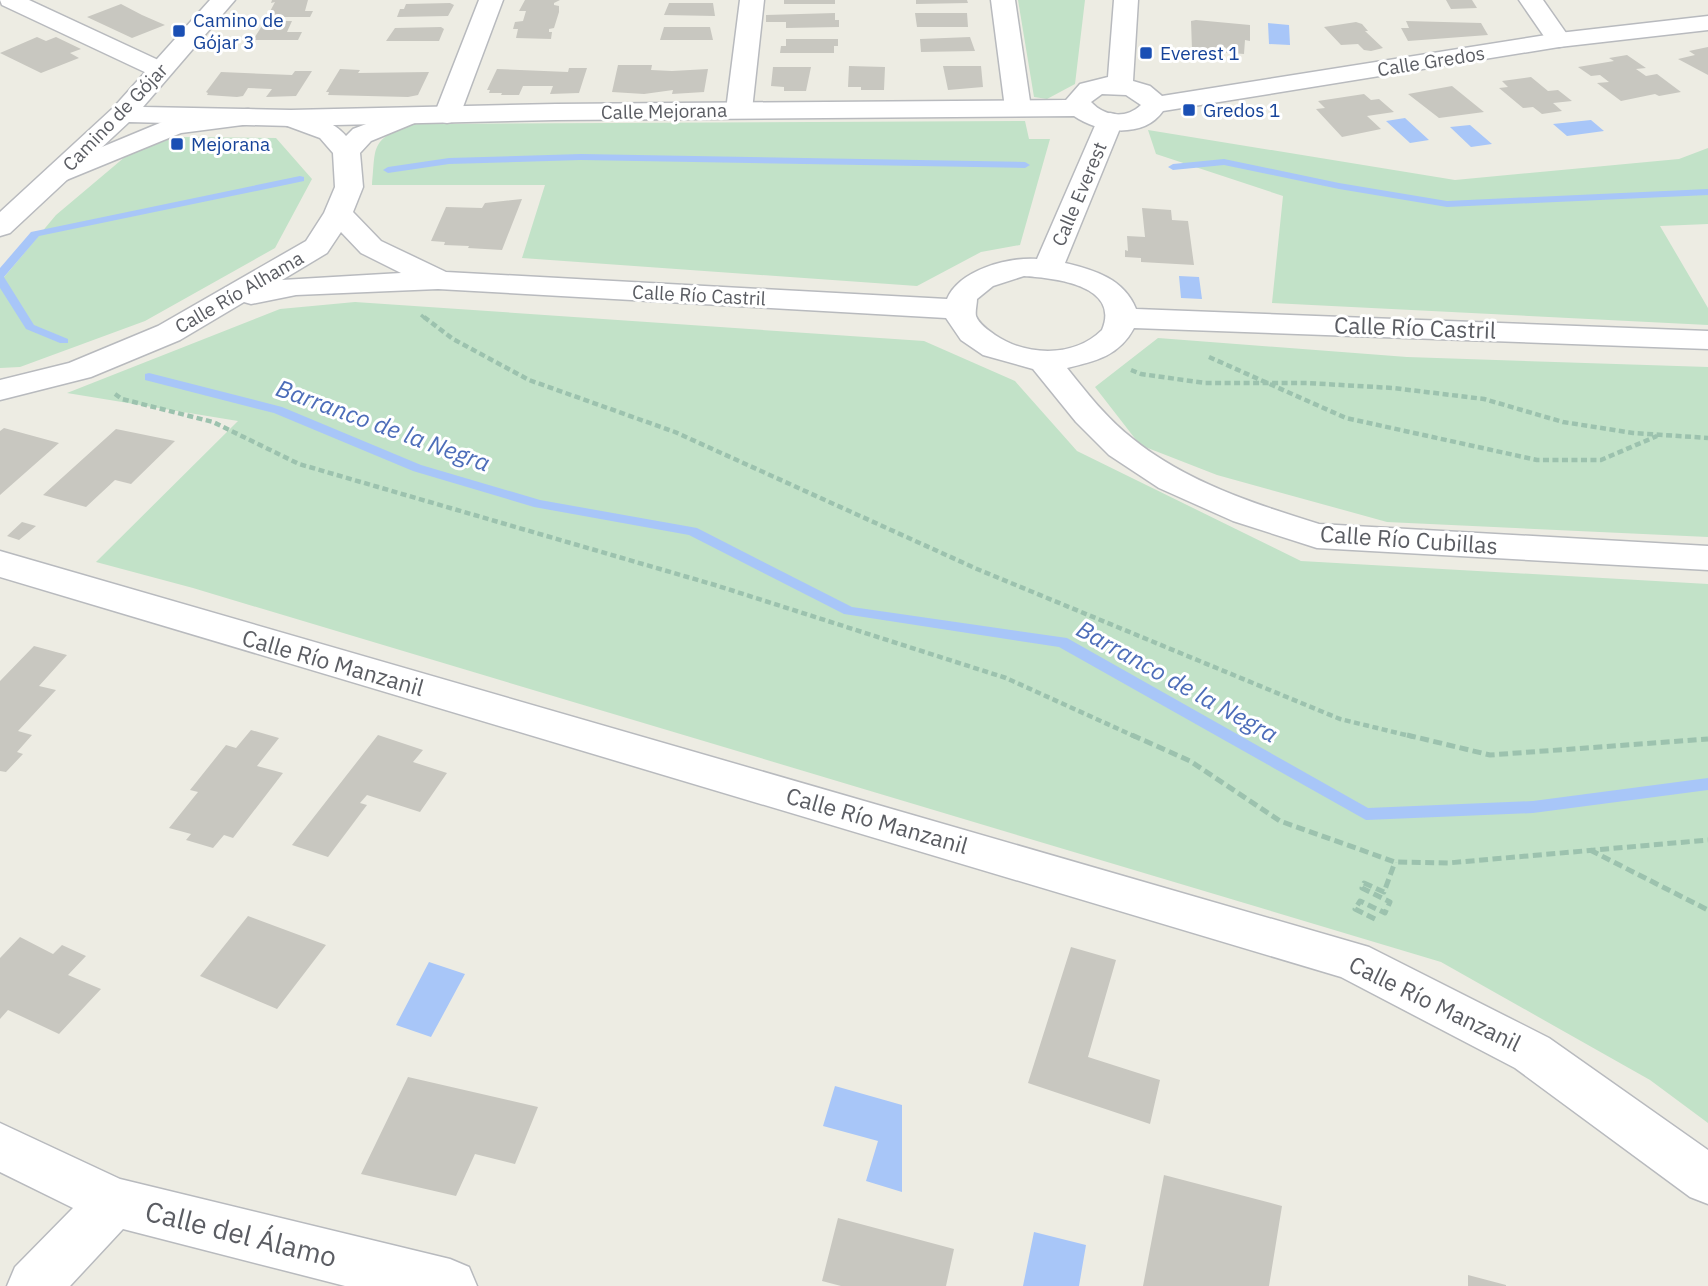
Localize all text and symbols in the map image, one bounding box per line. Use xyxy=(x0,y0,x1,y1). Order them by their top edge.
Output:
place label: Camino de Gójar 3 xyxy=(193,8,284,54)
marker: Camino de Gójar 3 xyxy=(171,23,187,39)
place label: Everest 1 xyxy=(1160,41,1240,65)
street label: Calle Gredos xyxy=(1376,41,1486,81)
marker: Everest 1 xyxy=(1138,45,1154,61)
street label: Camino de Gójar xyxy=(57,58,173,176)
street label: Calle Mejorana xyxy=(601,98,727,124)
place label: Gredos 1 xyxy=(1203,98,1280,122)
marker: Gredos 1 xyxy=(1181,102,1197,118)
place label: Mejorana xyxy=(191,132,270,156)
marker: Mejorana xyxy=(169,136,185,152)
street label: Calle Everest xyxy=(1046,138,1112,250)
street label: Calle Río Alhama xyxy=(171,246,307,338)
street label: Calle Río Castril xyxy=(632,280,766,310)
street label: Calle Río Castril xyxy=(1334,309,1496,345)
water label: Barranco de la Negra xyxy=(272,371,495,479)
street label: Calle Río Cubillas xyxy=(1319,518,1499,560)
water label: Barranco de la Negra xyxy=(1071,612,1284,750)
street label: Calle Río Manzanil xyxy=(239,622,428,702)
street label: Calle Río Manzanil xyxy=(783,780,972,860)
street label: Calle Río Manzanil xyxy=(1344,948,1526,1058)
street label: Calle del Álamo xyxy=(142,1192,341,1275)

